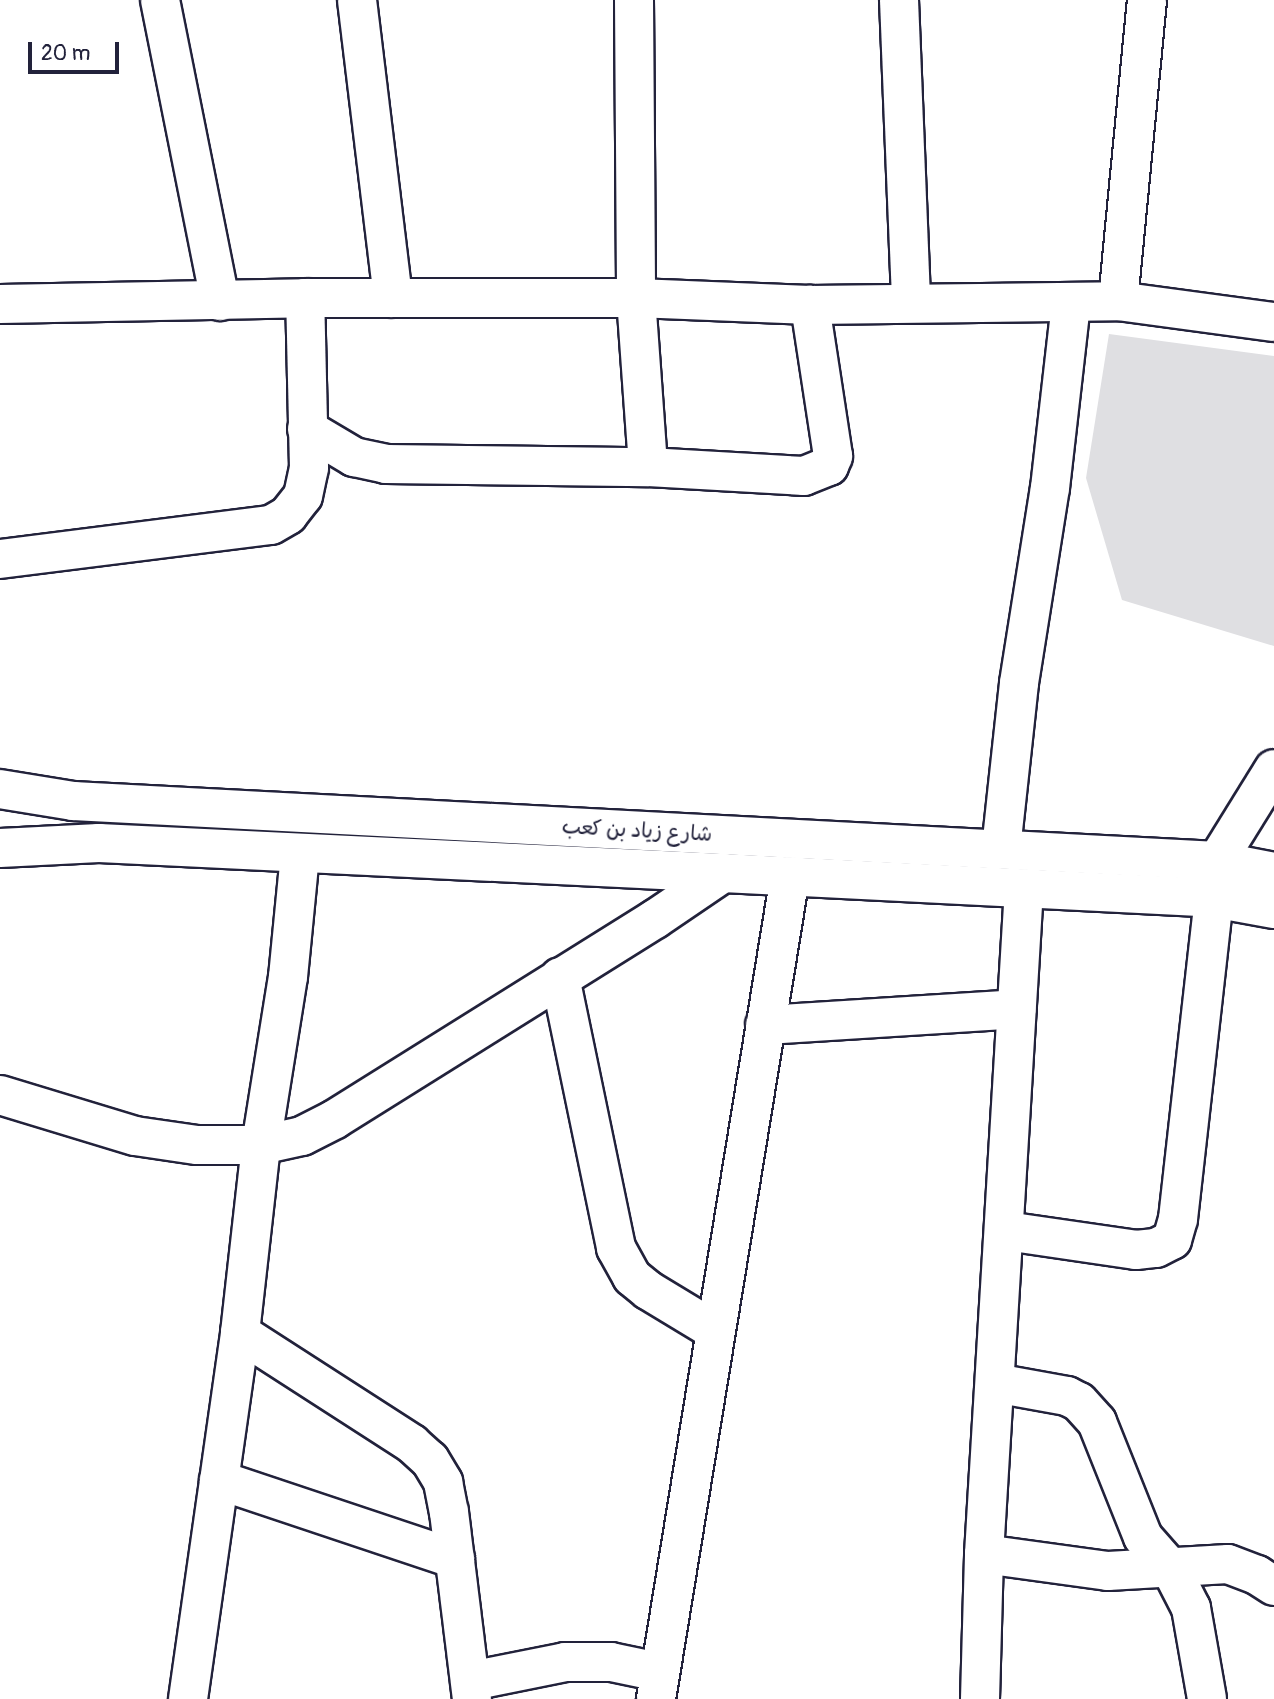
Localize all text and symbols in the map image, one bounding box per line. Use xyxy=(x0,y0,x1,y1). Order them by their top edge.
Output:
scale bar xyxy=(32,28,122,72)
text: 20 m xyxy=(41,40,90,67)
street label: شارع زياد بن كعب xyxy=(561,814,713,848)

